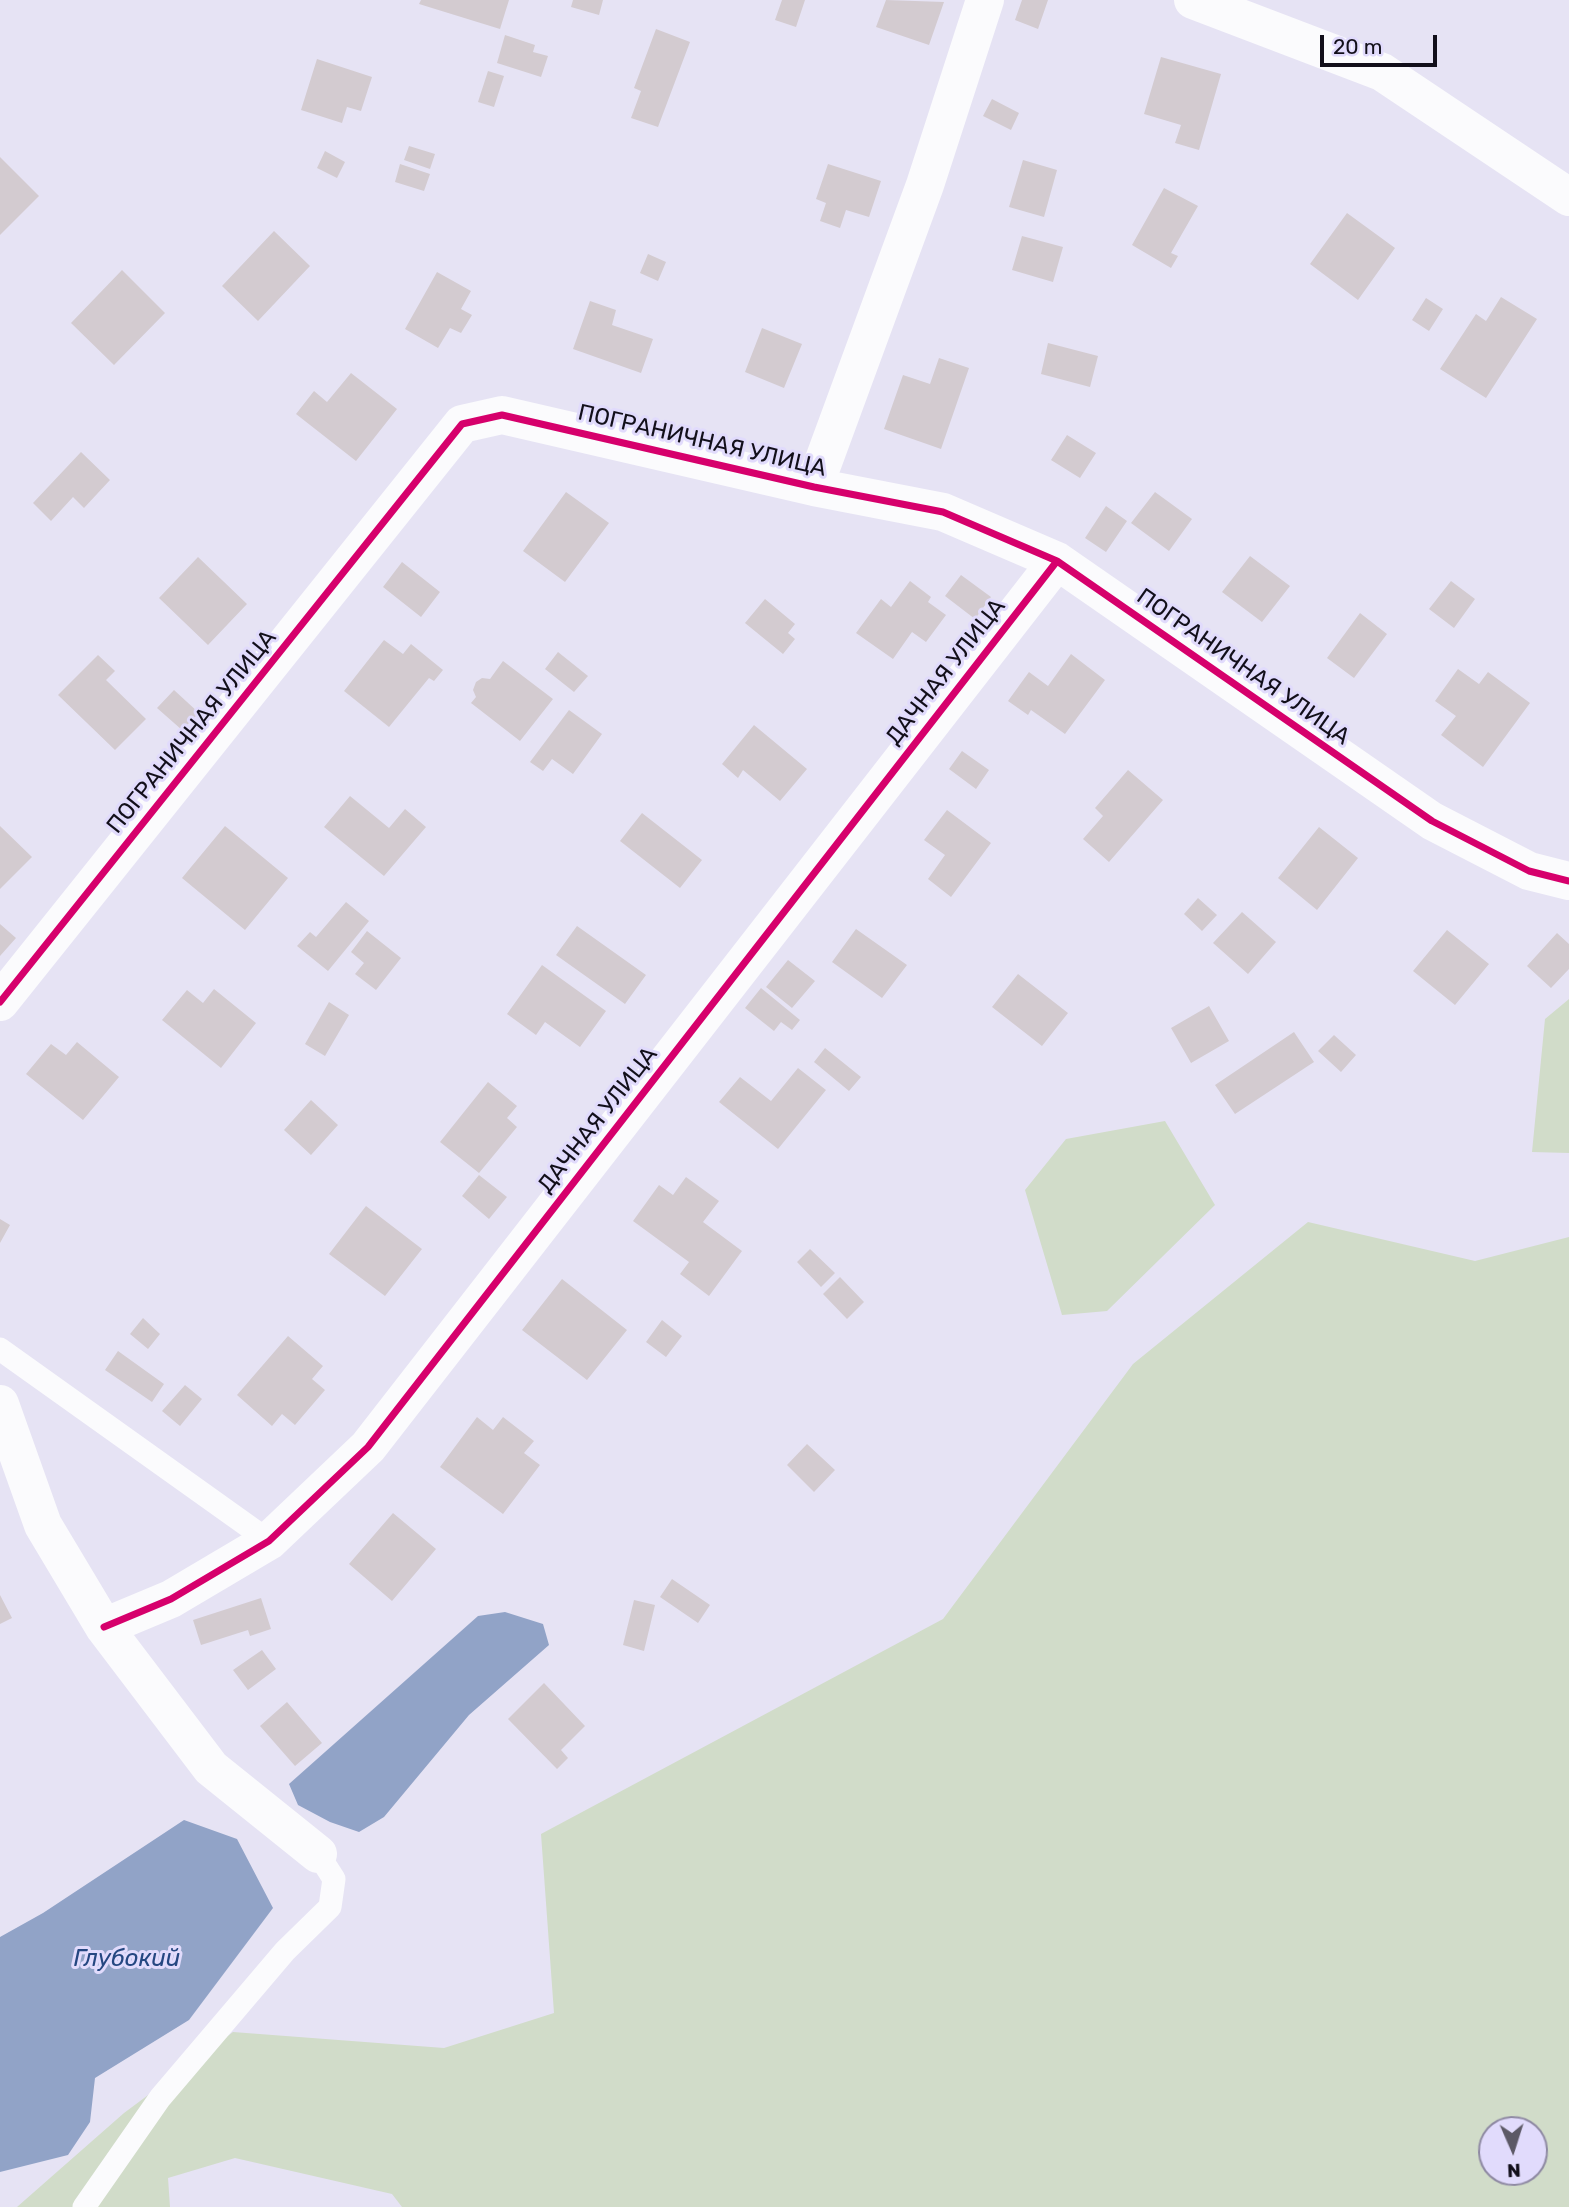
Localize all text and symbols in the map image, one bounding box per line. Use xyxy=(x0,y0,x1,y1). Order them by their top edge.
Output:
scale bar xyxy=(1324,21,1441,65)
text: 20 m xyxy=(1333,34,1382,59)
street label: ПОГРАНИЧНАЯ УЛИЦА xyxy=(575,399,829,483)
street label: ПОГРАНИЧНАЯ УЛИЦА xyxy=(1131,583,1355,751)
street label: ДАЧНАЯ УЛИЦА xyxy=(880,593,1012,751)
street label: ПОГРАНИЧНАЯ УЛИЦА xyxy=(101,625,283,839)
street label: ДАЧНАЯ УЛИЦА xyxy=(532,1041,664,1199)
water label: Глубокий xyxy=(74,1945,180,1973)
north arrow xyxy=(1478,2116,1548,2186)
text: N xyxy=(1507,2159,1521,2182)

